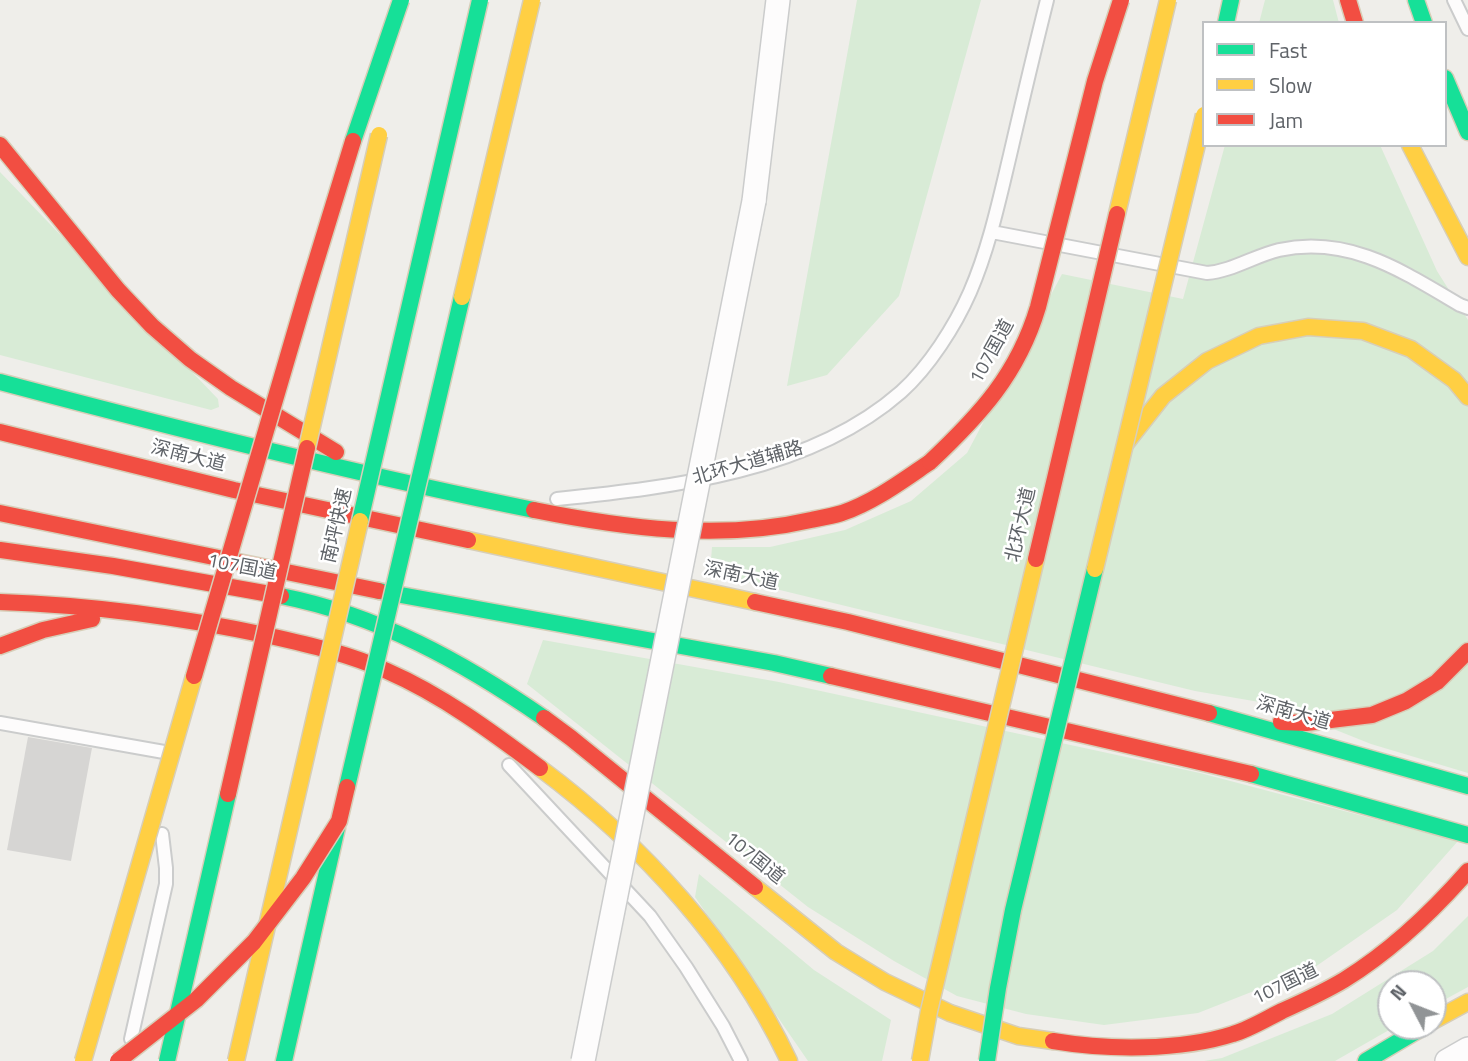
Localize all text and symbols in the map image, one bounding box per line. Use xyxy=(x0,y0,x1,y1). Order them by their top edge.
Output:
legend xyxy=(1202,21,1447,147)
text: Fast xyxy=(1269,34,1307,66)
text: Slow xyxy=(1269,69,1312,101)
text: Jam xyxy=(1269,104,1303,136)
street label: 107国道 xyxy=(966,316,1020,388)
street label: 深南大道 xyxy=(148,437,228,477)
street label: 北环大道辅路 xyxy=(690,437,806,491)
street label: 北环大道 xyxy=(1002,485,1042,565)
street label: 南坪快速 xyxy=(318,486,358,566)
street label: 107国道 xyxy=(206,550,278,586)
street label: 深南大道 xyxy=(701,558,781,596)
street label: 深南大道 xyxy=(1253,693,1333,735)
street label: 107国道 xyxy=(720,828,788,890)
street label: 107国道 xyxy=(1250,959,1322,1011)
north arrow xyxy=(1377,970,1447,1040)
text: N xyxy=(1382,977,1413,1007)

